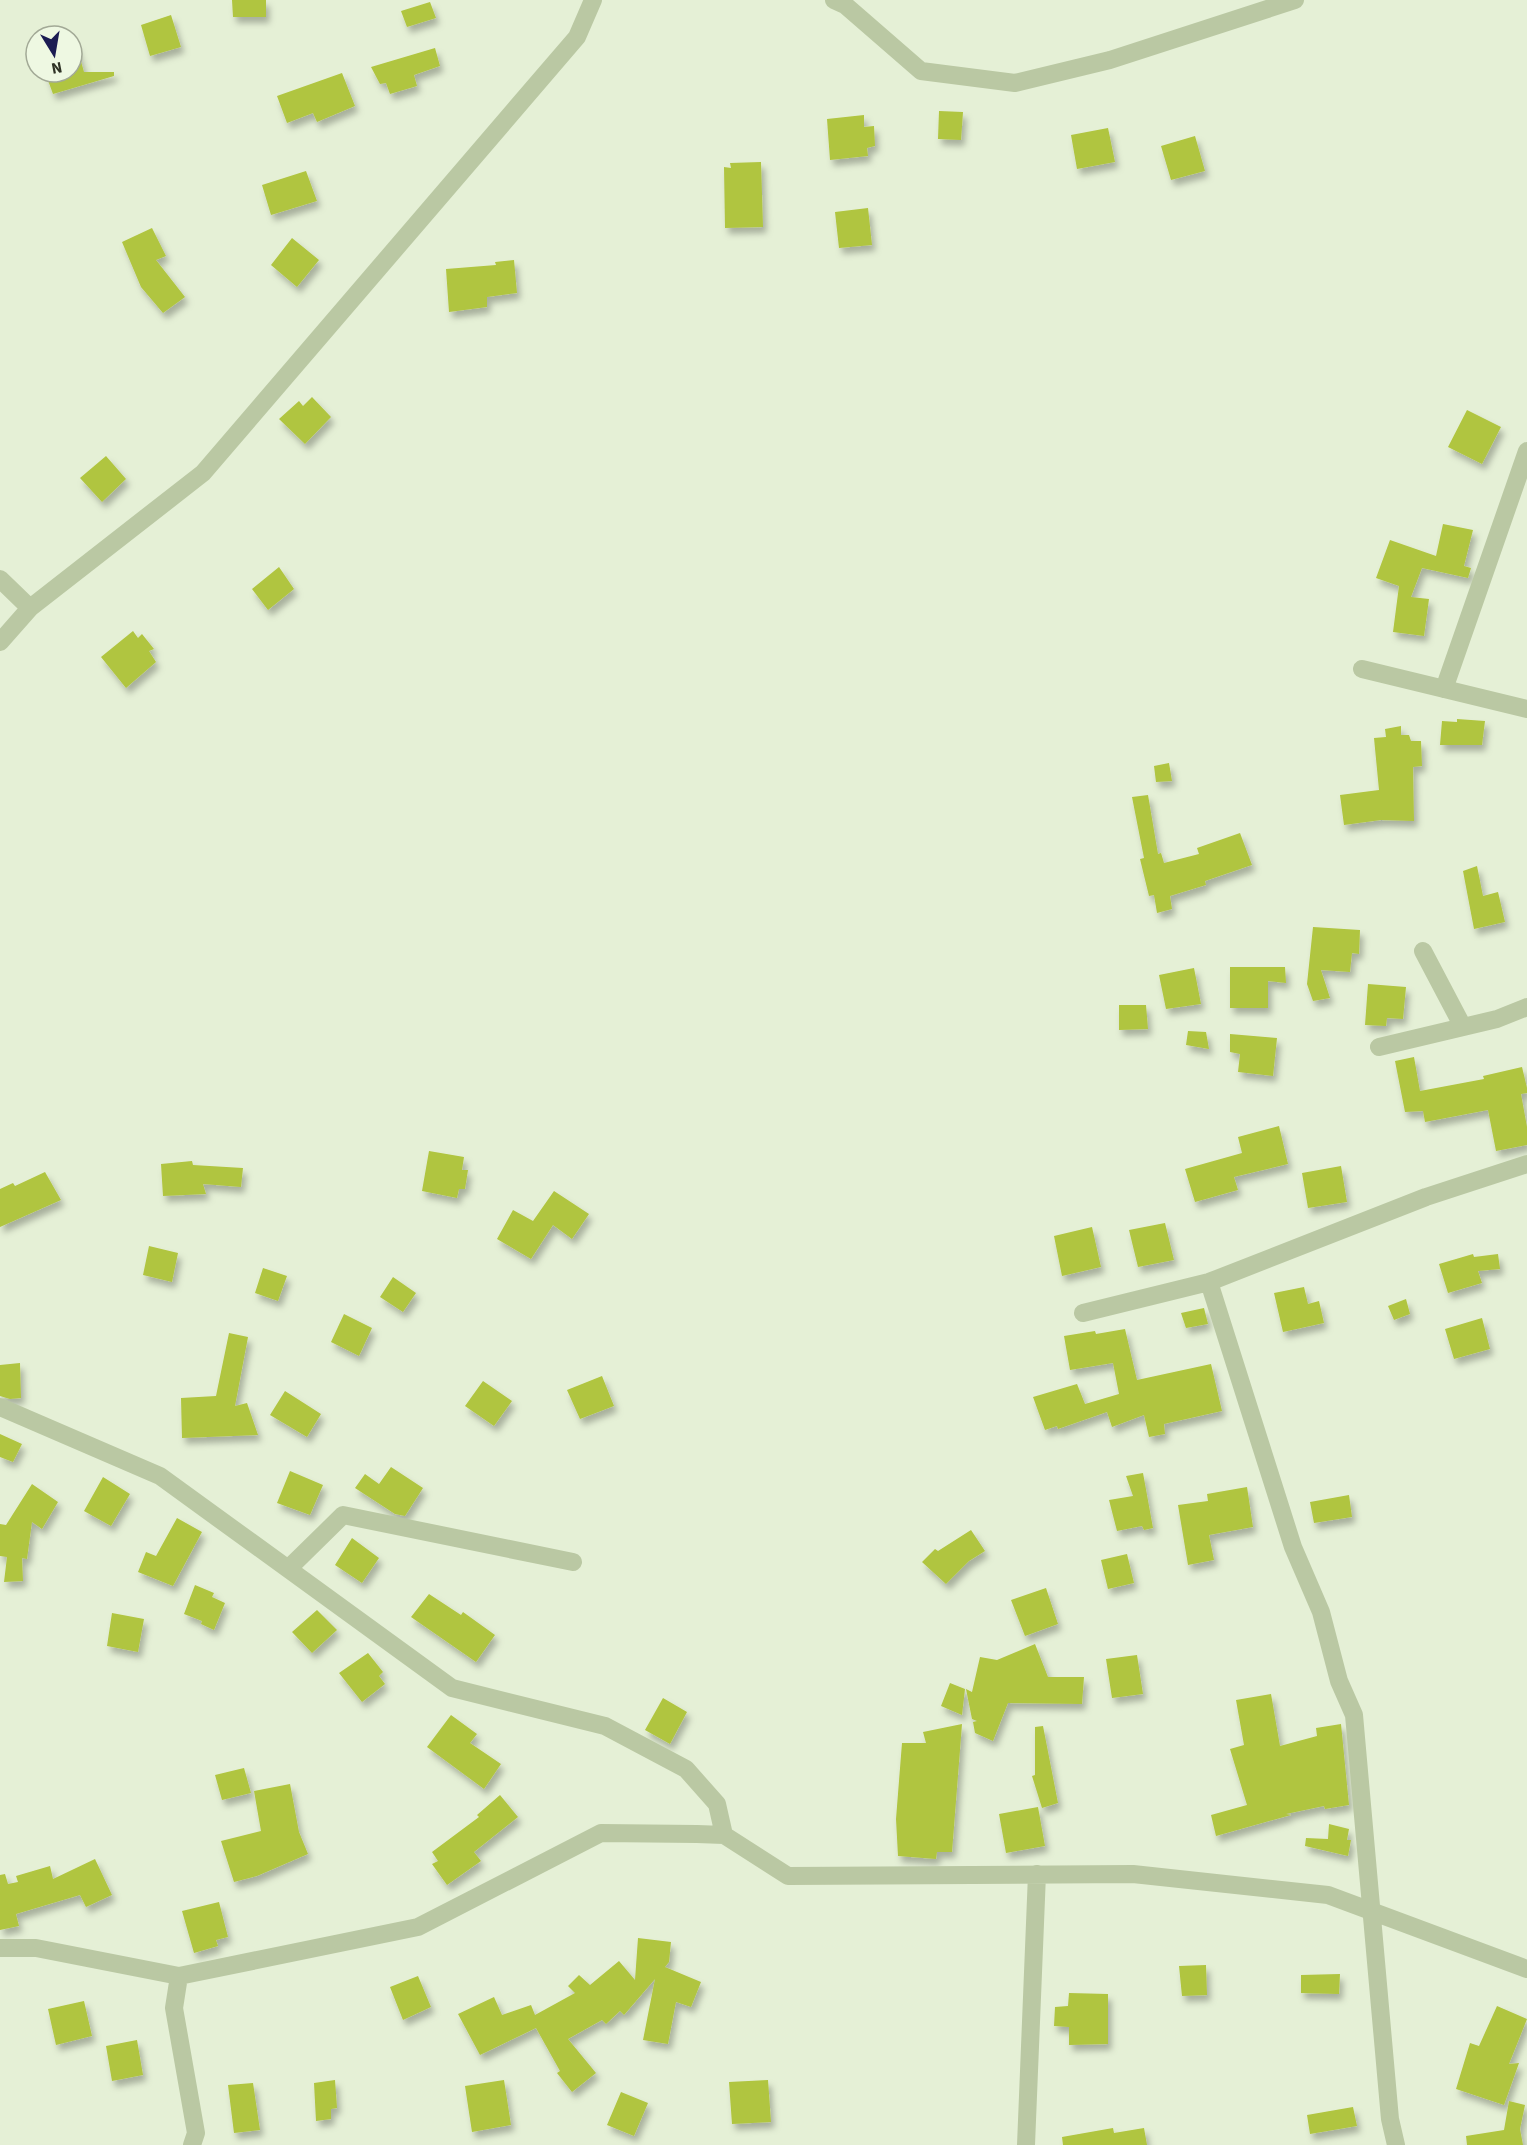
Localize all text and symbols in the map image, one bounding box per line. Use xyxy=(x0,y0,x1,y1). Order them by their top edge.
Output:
north arrow xyxy=(24,24,84,84)
text: N xyxy=(49,56,64,80)

